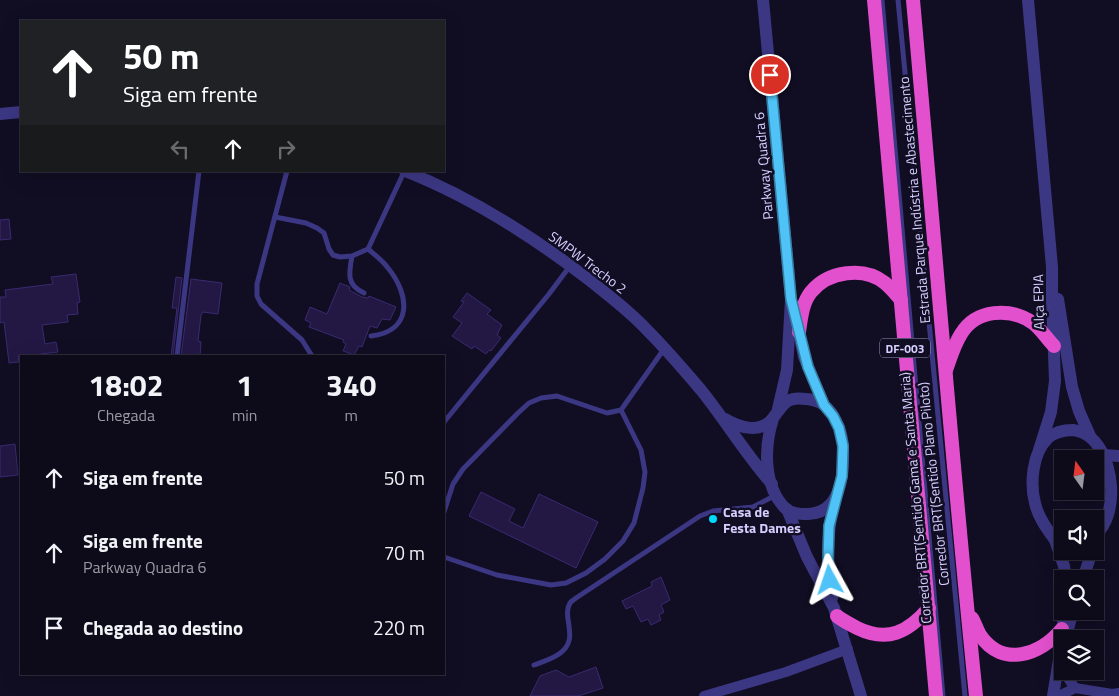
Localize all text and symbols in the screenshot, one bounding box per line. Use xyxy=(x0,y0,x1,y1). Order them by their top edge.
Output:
text: 50 m xyxy=(123,29,199,83)
icon: ahead xyxy=(40,40,105,105)
pin xyxy=(749,54,791,96)
icon: arrive xyxy=(756,61,784,89)
street label: Estrada Parque Indústria e Abastecimento xyxy=(893,76,935,324)
text: Siga em frente xyxy=(123,77,258,111)
street label: Parkway Quadra 6 xyxy=(748,111,778,221)
icon: left xyxy=(166,135,194,163)
icon: ahead xyxy=(219,135,247,163)
icon: right xyxy=(272,135,300,163)
street label: SMPW Trecho 2 xyxy=(545,226,631,298)
street label: Alça EPIA xyxy=(1027,273,1049,330)
road number: DF-003 xyxy=(880,338,930,358)
text: 18:02 xyxy=(89,362,163,408)
text: 1 xyxy=(236,362,253,408)
text: 340 xyxy=(326,362,376,408)
street label: Corredor BRT(Sentido Gama e Santa Maria) xyxy=(894,371,936,625)
street label: Corredor BRT(Sentido Plano Piloto) xyxy=(912,381,954,587)
text: Chegada xyxy=(97,403,155,427)
text: min xyxy=(232,403,257,427)
text: m xyxy=(345,403,358,427)
north arrow xyxy=(1054,450,1104,500)
map controls xyxy=(1054,450,1104,680)
text: Siga em frente xyxy=(83,463,203,492)
text: 50 m xyxy=(384,463,425,492)
icon: ahead xyxy=(40,464,68,492)
place label: Casa de Festa Dames xyxy=(723,501,801,538)
button: sound xyxy=(1054,510,1104,560)
marker: Casa de Festa Dames xyxy=(707,513,719,525)
text: Siga em frente xyxy=(83,526,203,555)
text: 70 m xyxy=(384,538,425,567)
icon: ahead xyxy=(40,539,68,567)
position arrow xyxy=(803,553,855,605)
text: Parkway Quadra 6 xyxy=(83,555,207,579)
button: search xyxy=(1054,570,1104,620)
text: Chegada ao destino xyxy=(83,613,243,642)
text: 220 m xyxy=(373,613,425,642)
icon: arrive xyxy=(40,614,68,642)
button: layers xyxy=(1054,630,1104,680)

